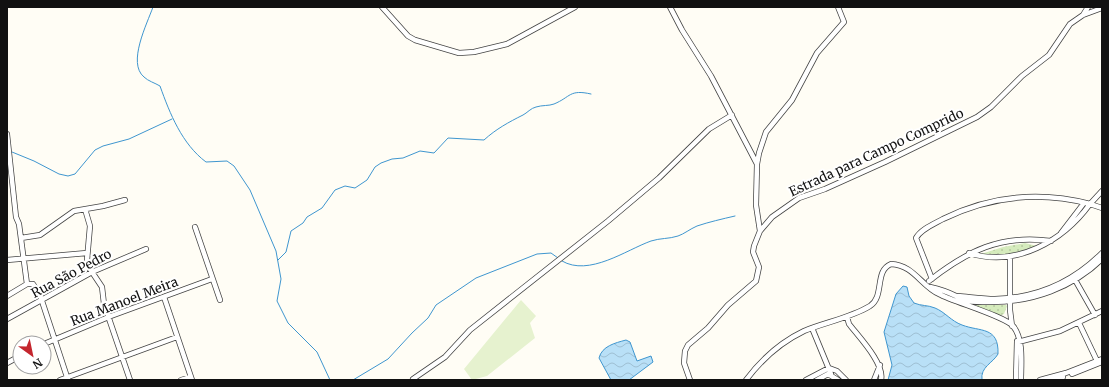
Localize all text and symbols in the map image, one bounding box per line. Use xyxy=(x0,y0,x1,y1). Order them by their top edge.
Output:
street label: Estrada para Campo Comprido xyxy=(786,104,967,200)
street label: Rua São Pedro xyxy=(28,245,115,302)
street label: Rua Manoel Meira xyxy=(68,273,180,330)
north arrow xyxy=(12,335,52,375)
text: N xyxy=(30,355,45,372)

